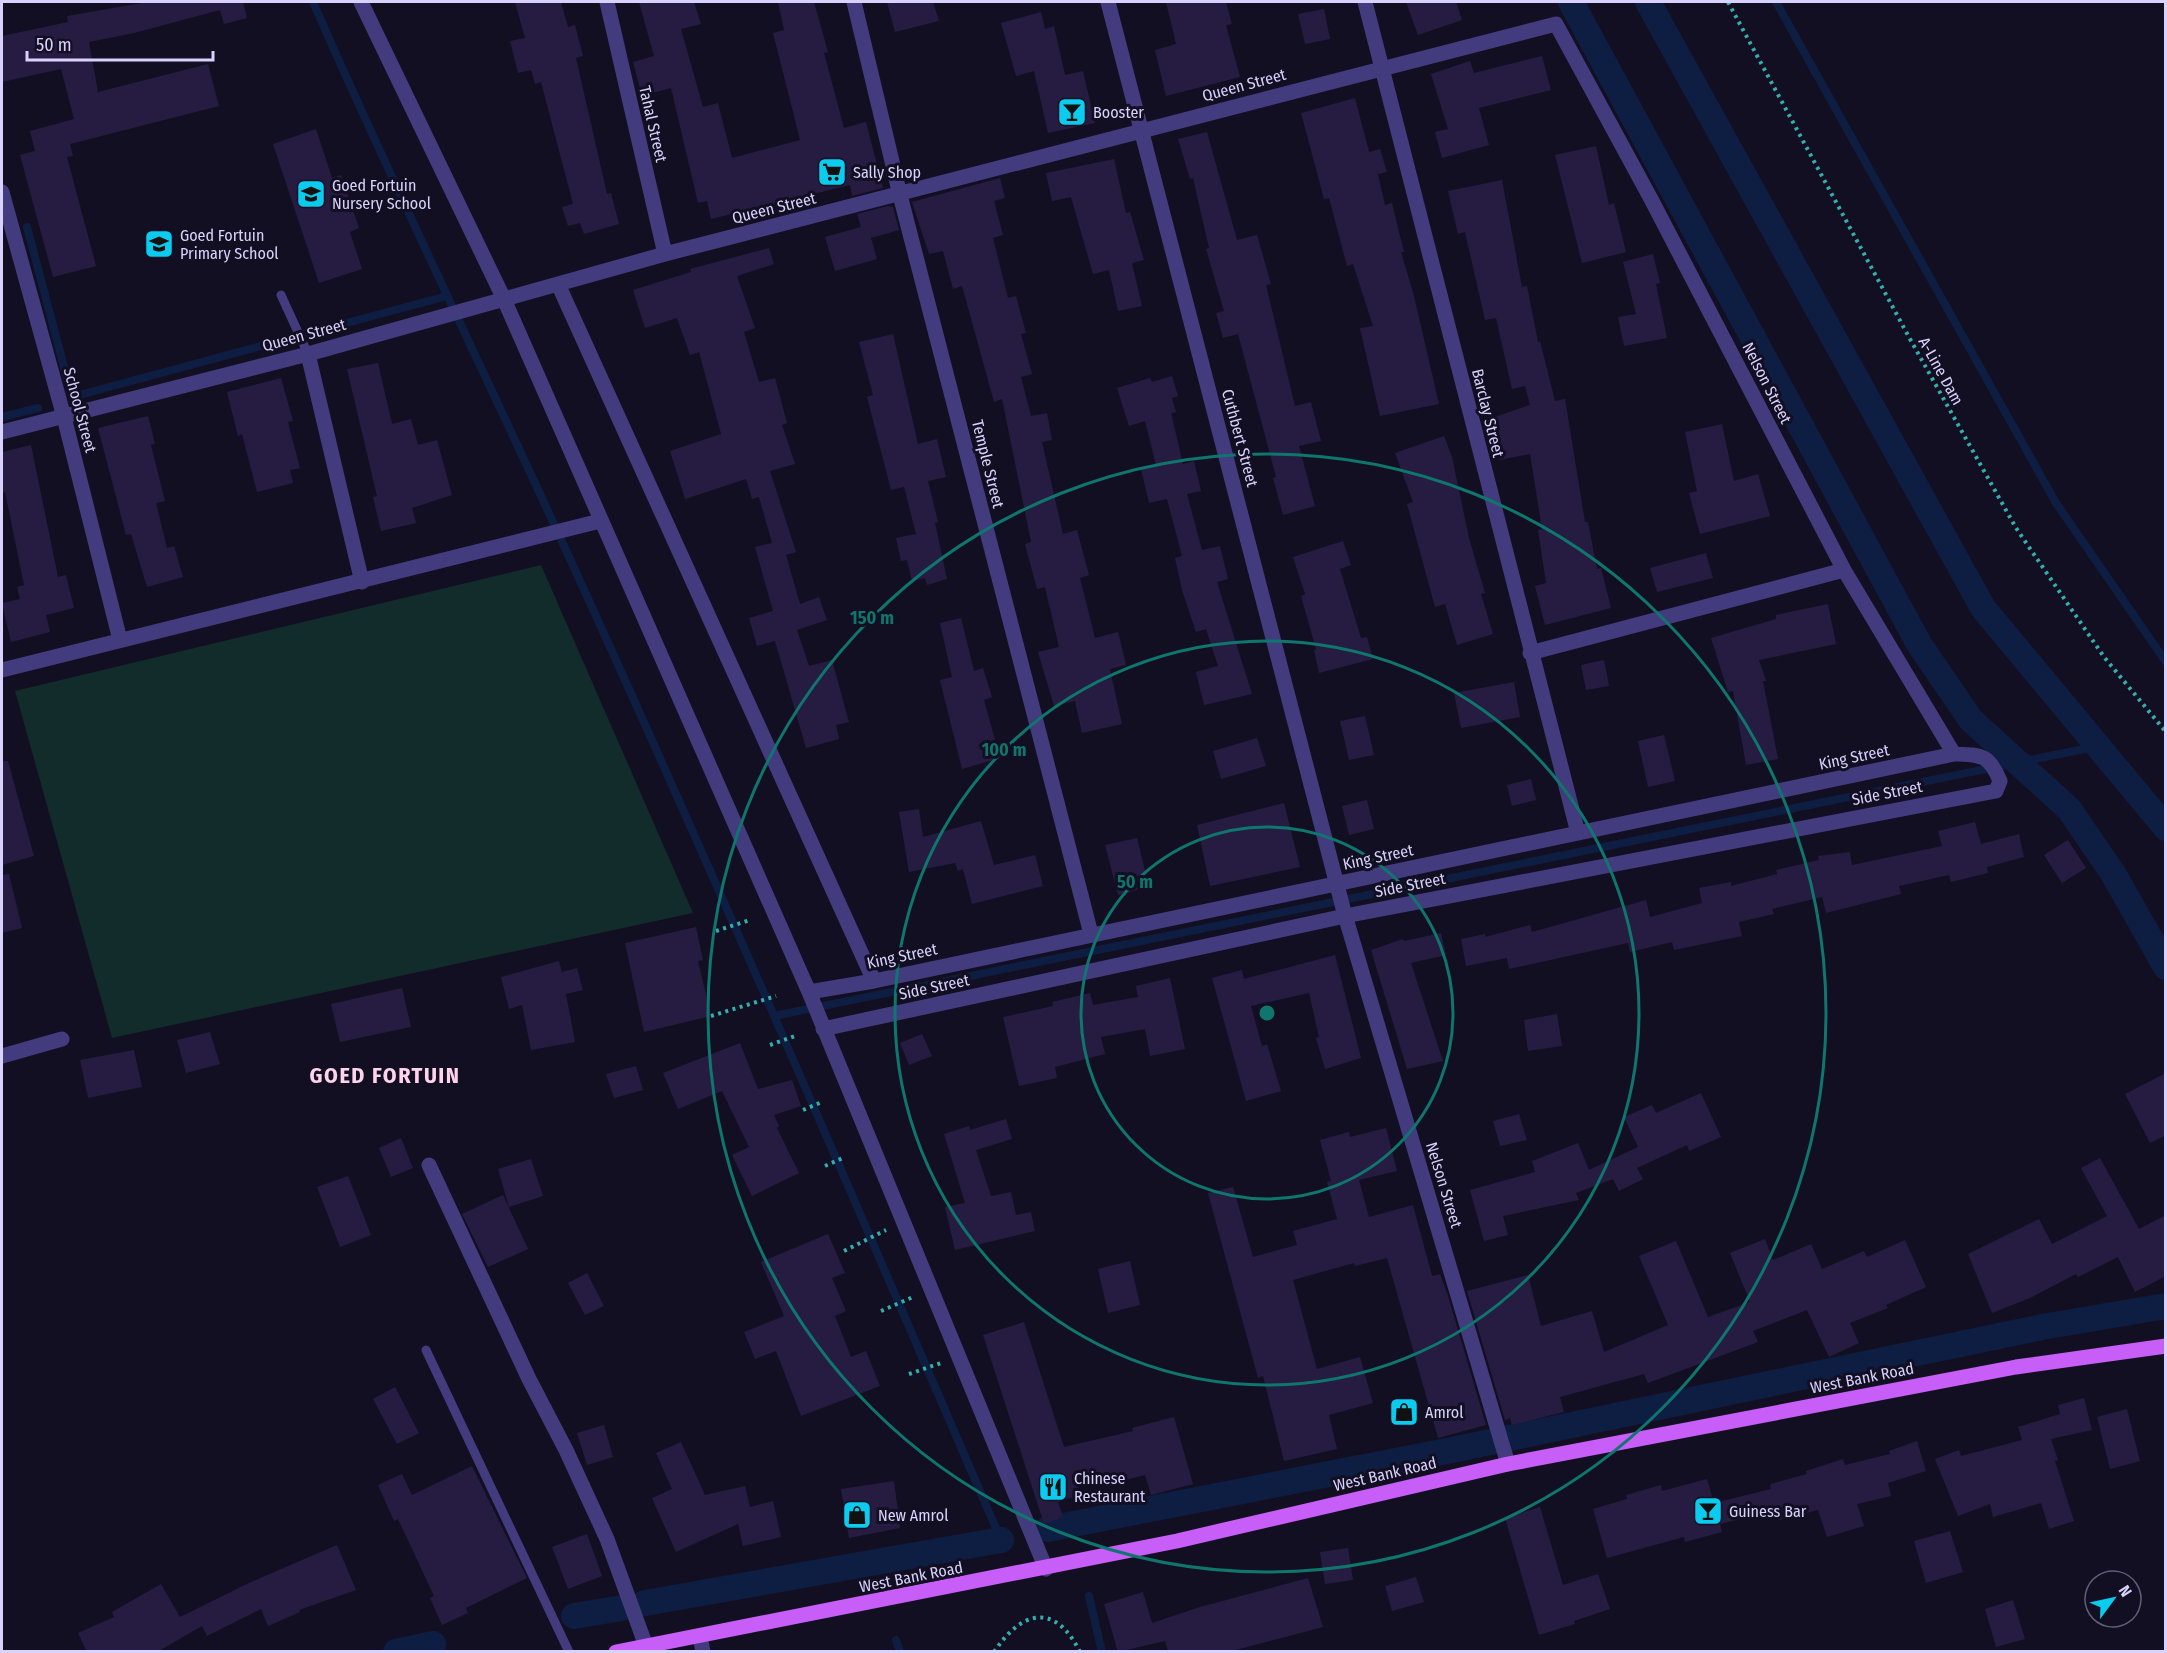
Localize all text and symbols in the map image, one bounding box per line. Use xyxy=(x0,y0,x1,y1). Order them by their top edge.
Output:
scale bar xyxy=(27,24,213,62)
text: 50 m xyxy=(36,34,72,56)
street label: Queen Street xyxy=(1200,65,1289,105)
street label: Tahal Street xyxy=(635,84,671,165)
bar icon: Booster xyxy=(1056,96,1088,128)
place label: Booster xyxy=(1093,103,1144,122)
supermarket icon: Sally Shop xyxy=(816,156,848,188)
place label: Sally Shop xyxy=(853,163,921,182)
place label: Goed Fortuin Nursery School xyxy=(332,176,431,213)
school or university icon: Goed Fortuin Nursery School xyxy=(295,178,327,210)
street label: Queen Street xyxy=(730,188,819,228)
place label: Goed Fortuin Primary School xyxy=(180,226,279,263)
school or university icon: Goed Fortuin Primary School xyxy=(143,228,175,260)
street label: Queen Street xyxy=(260,315,349,355)
street label: A-Line Dam xyxy=(1915,334,1967,408)
street label: Nelson Street xyxy=(1738,339,1796,427)
street label: School Street xyxy=(60,365,101,455)
street label: Barclay Street xyxy=(1468,367,1508,460)
street label: Cuthbert Street xyxy=(1218,387,1262,490)
street label: Temple Street xyxy=(968,418,1008,511)
text: 150 m xyxy=(850,607,894,629)
text: 100 m xyxy=(982,739,1026,761)
street label: King Street xyxy=(1817,740,1892,774)
street label: Side Street xyxy=(1850,777,1925,809)
street label: King Street xyxy=(1341,840,1416,874)
street label: Side Street xyxy=(1373,869,1448,901)
text: 50 m xyxy=(1117,871,1153,893)
street label: King Street xyxy=(865,939,940,973)
street label: Side Street xyxy=(897,970,972,1004)
centre of rings xyxy=(1257,1003,1277,1023)
district label: GOED FORTUIN xyxy=(310,1062,460,1089)
street label: Nelson Street xyxy=(1422,1140,1466,1231)
street label: West Bank Road xyxy=(1809,1359,1915,1397)
shop icon: Amrol xyxy=(1388,1396,1420,1428)
place label: Amrol xyxy=(1425,1403,1464,1422)
street label: West Bank Road xyxy=(1332,1453,1438,1495)
place label: Chinese Restaurant xyxy=(1074,1469,1146,1506)
restaurant icon: Chinese Restaurant xyxy=(1037,1471,1069,1503)
bar icon: Guiness Bar xyxy=(1692,1495,1724,1527)
shop icon: New Amrol xyxy=(841,1499,873,1531)
place label: Guiness Bar xyxy=(1729,1502,1807,1521)
place label: New Amrol xyxy=(878,1506,948,1525)
street label: West Bank Road xyxy=(858,1558,964,1596)
north arrow xyxy=(2083,1569,2143,1629)
text: N xyxy=(2115,1582,2136,1600)

